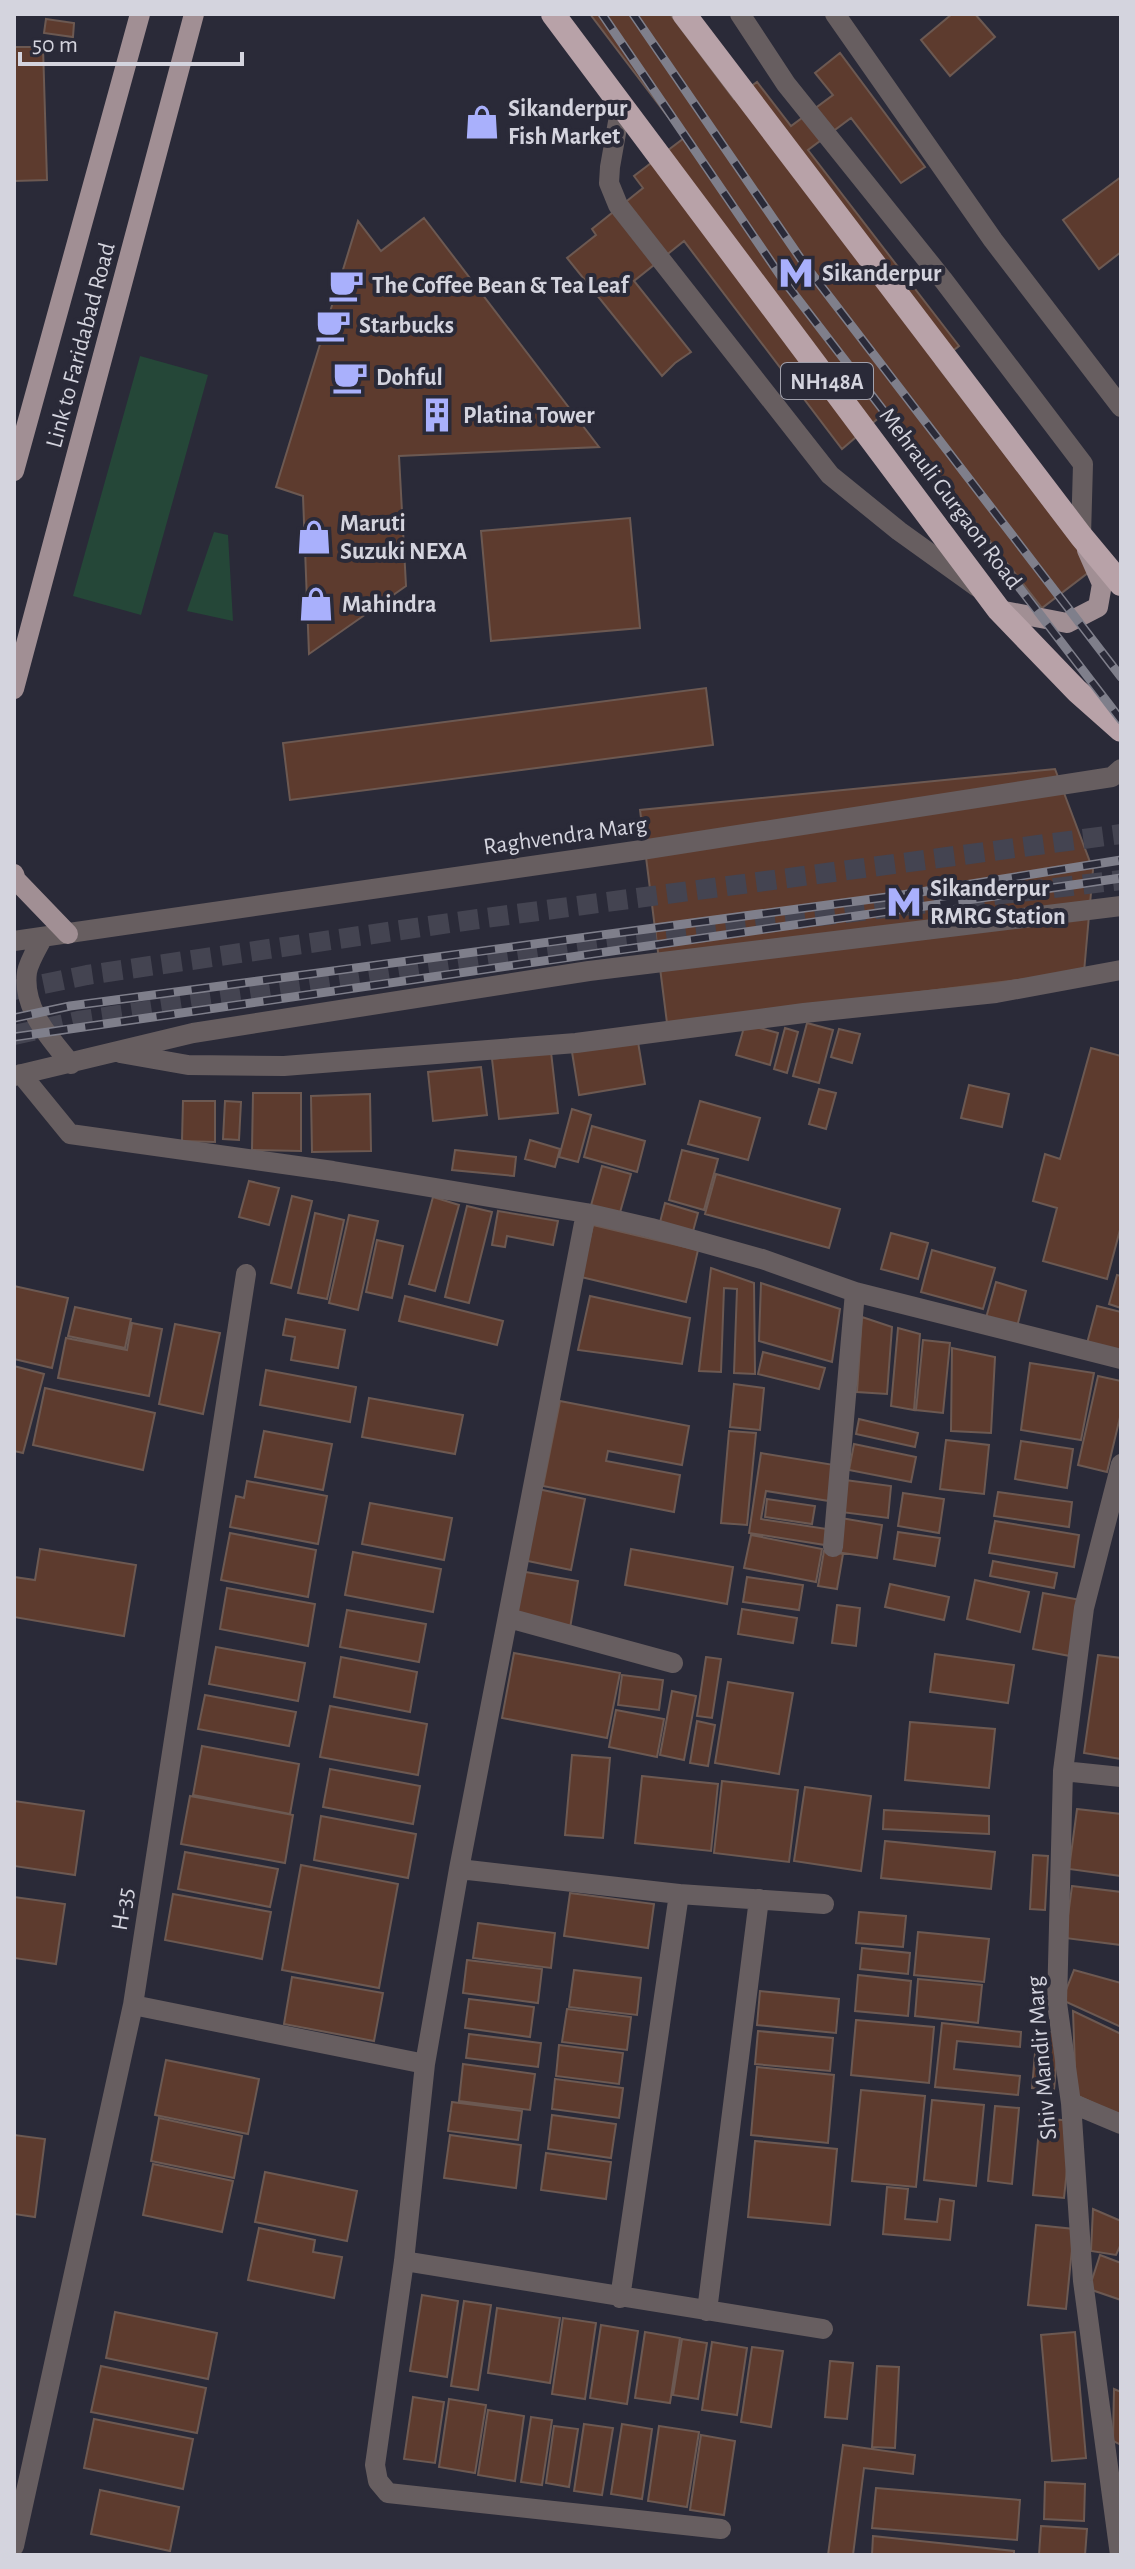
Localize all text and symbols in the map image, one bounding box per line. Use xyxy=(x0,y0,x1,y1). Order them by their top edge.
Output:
scale bar xyxy=(20,16,242,66)
text: 50 m xyxy=(32,33,78,57)
place label: Sikanderpur Fish Market xyxy=(508,97,628,149)
shop icon: Sikanderpur Fish Market xyxy=(463,103,501,141)
street label: Link to Faridabad Road xyxy=(42,240,120,450)
metro station icon: Sikanderpur xyxy=(777,254,815,292)
place label: Sikanderpur xyxy=(822,262,942,286)
cafe icon: The Coffee Bean & Tea Leaf xyxy=(327,266,365,304)
place label: The Coffee Bean & Tea Leaf xyxy=(372,274,630,298)
cafe icon: Starbucks xyxy=(314,306,352,344)
place label: Starbucks xyxy=(359,314,454,338)
cafe icon: Dohful xyxy=(331,358,369,396)
road number: NH148A xyxy=(781,363,873,399)
place label: Dohful xyxy=(376,366,443,390)
building icon: Platina Tower xyxy=(418,396,456,434)
place label: Platina Tower xyxy=(463,404,595,428)
street label: Mehrauli Gurgaon Road xyxy=(874,404,1026,594)
place label: Maruti Suzuki NEXA xyxy=(340,512,468,564)
shop icon: Maruti Suzuki NEXA xyxy=(295,518,333,556)
shop icon: Mahindra xyxy=(297,585,335,623)
place label: Mahindra xyxy=(342,593,436,617)
street label: Raghvendra Marg xyxy=(482,813,649,859)
place label: Sikanderpur RMRG Station xyxy=(930,877,1066,929)
metro station icon: Sikanderpur RMRG Station xyxy=(885,883,923,921)
street label: H-35 xyxy=(108,1886,138,1932)
street label: Shiv Mandir Marg xyxy=(1023,1975,1061,2141)

